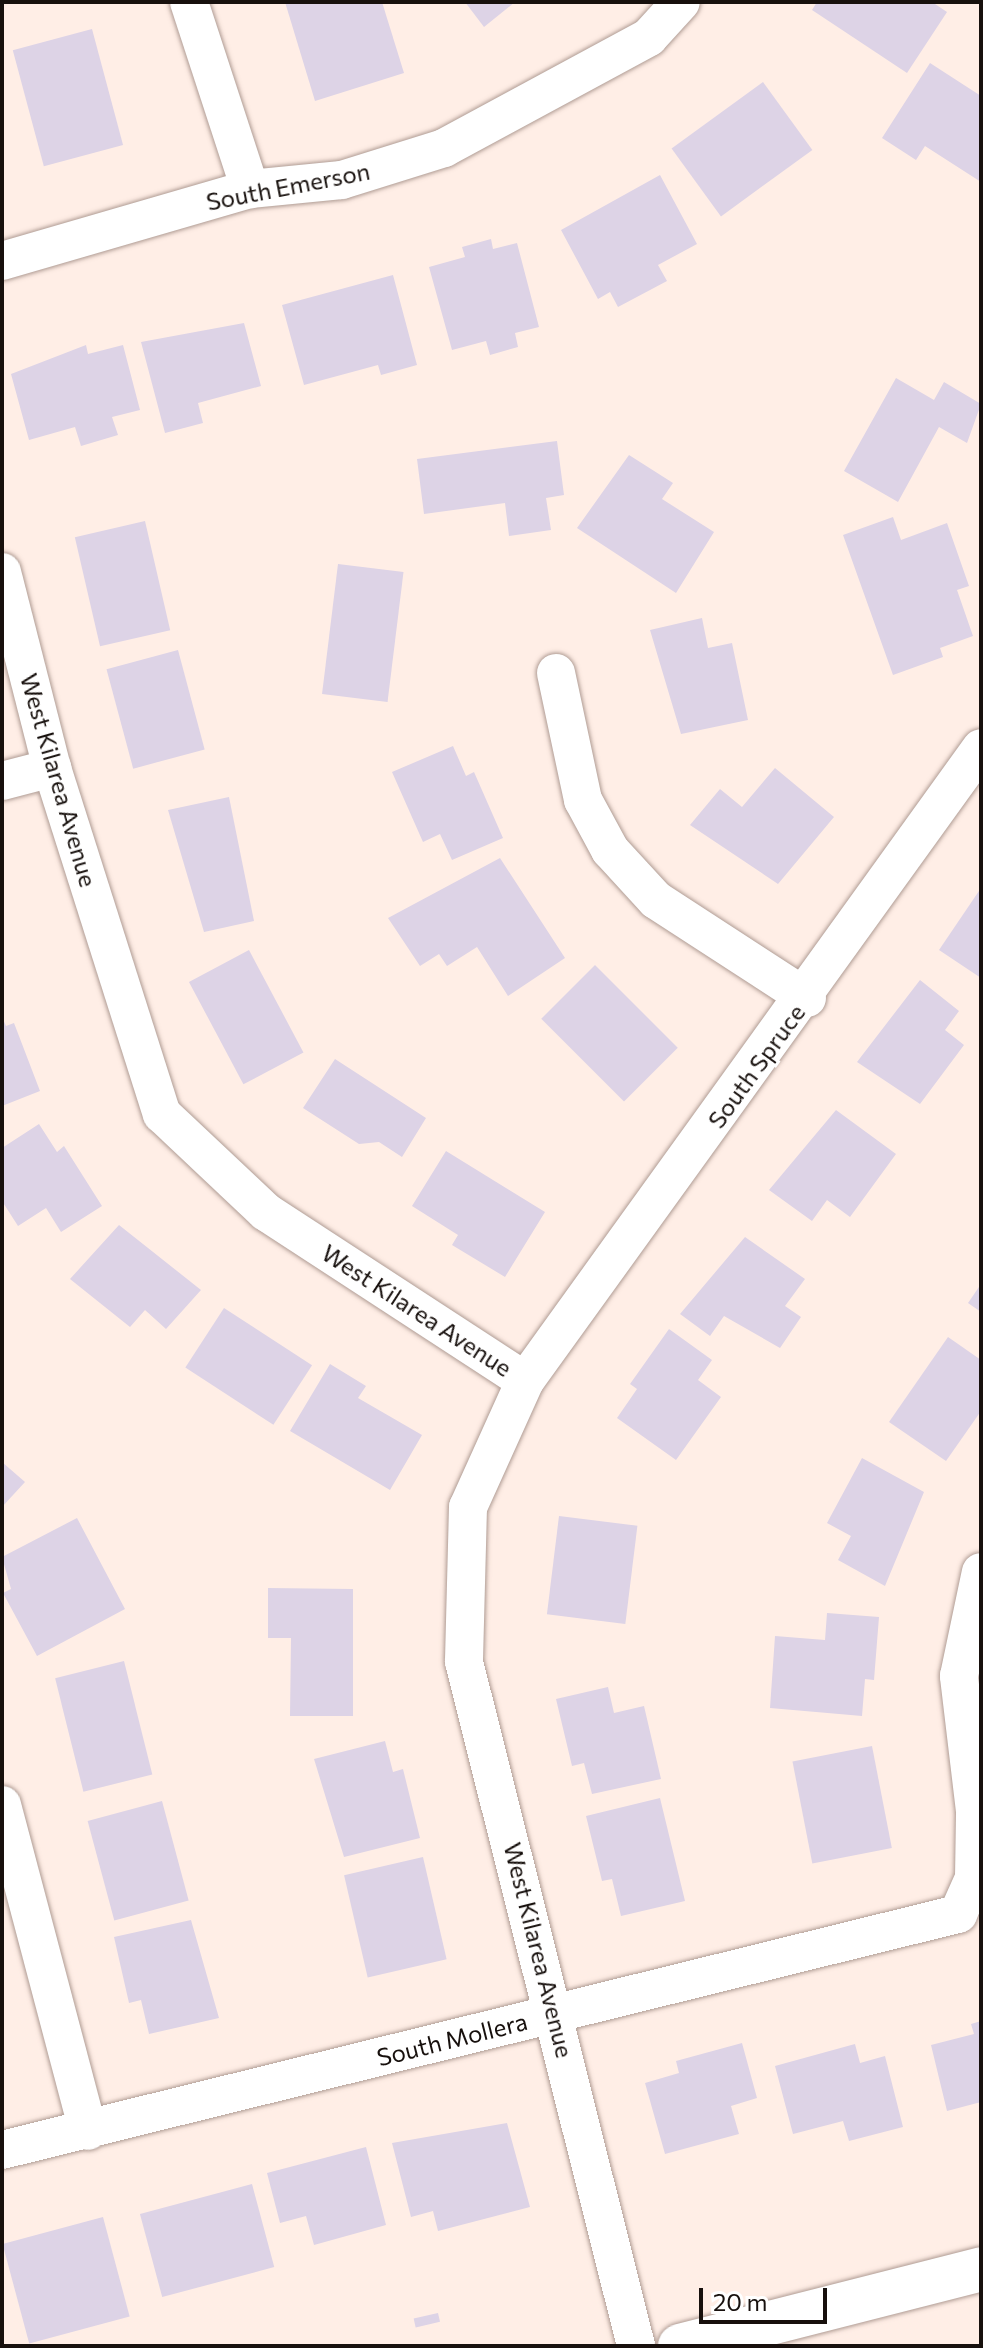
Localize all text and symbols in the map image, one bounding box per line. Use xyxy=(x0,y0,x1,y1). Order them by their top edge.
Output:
street label: South Emerson xyxy=(204,156,372,216)
street label: West Kilarea Avenue xyxy=(15,670,103,890)
street label: South Spruce xyxy=(702,999,810,1133)
street label: West Kilarea Avenue xyxy=(317,1238,517,1382)
street label: West Kilarea Avenue xyxy=(498,1839,580,2061)
street label: South Mollera xyxy=(374,2006,530,2072)
scale bar xyxy=(703,2272,831,2322)
text: 20 m xyxy=(713,2287,767,2316)

